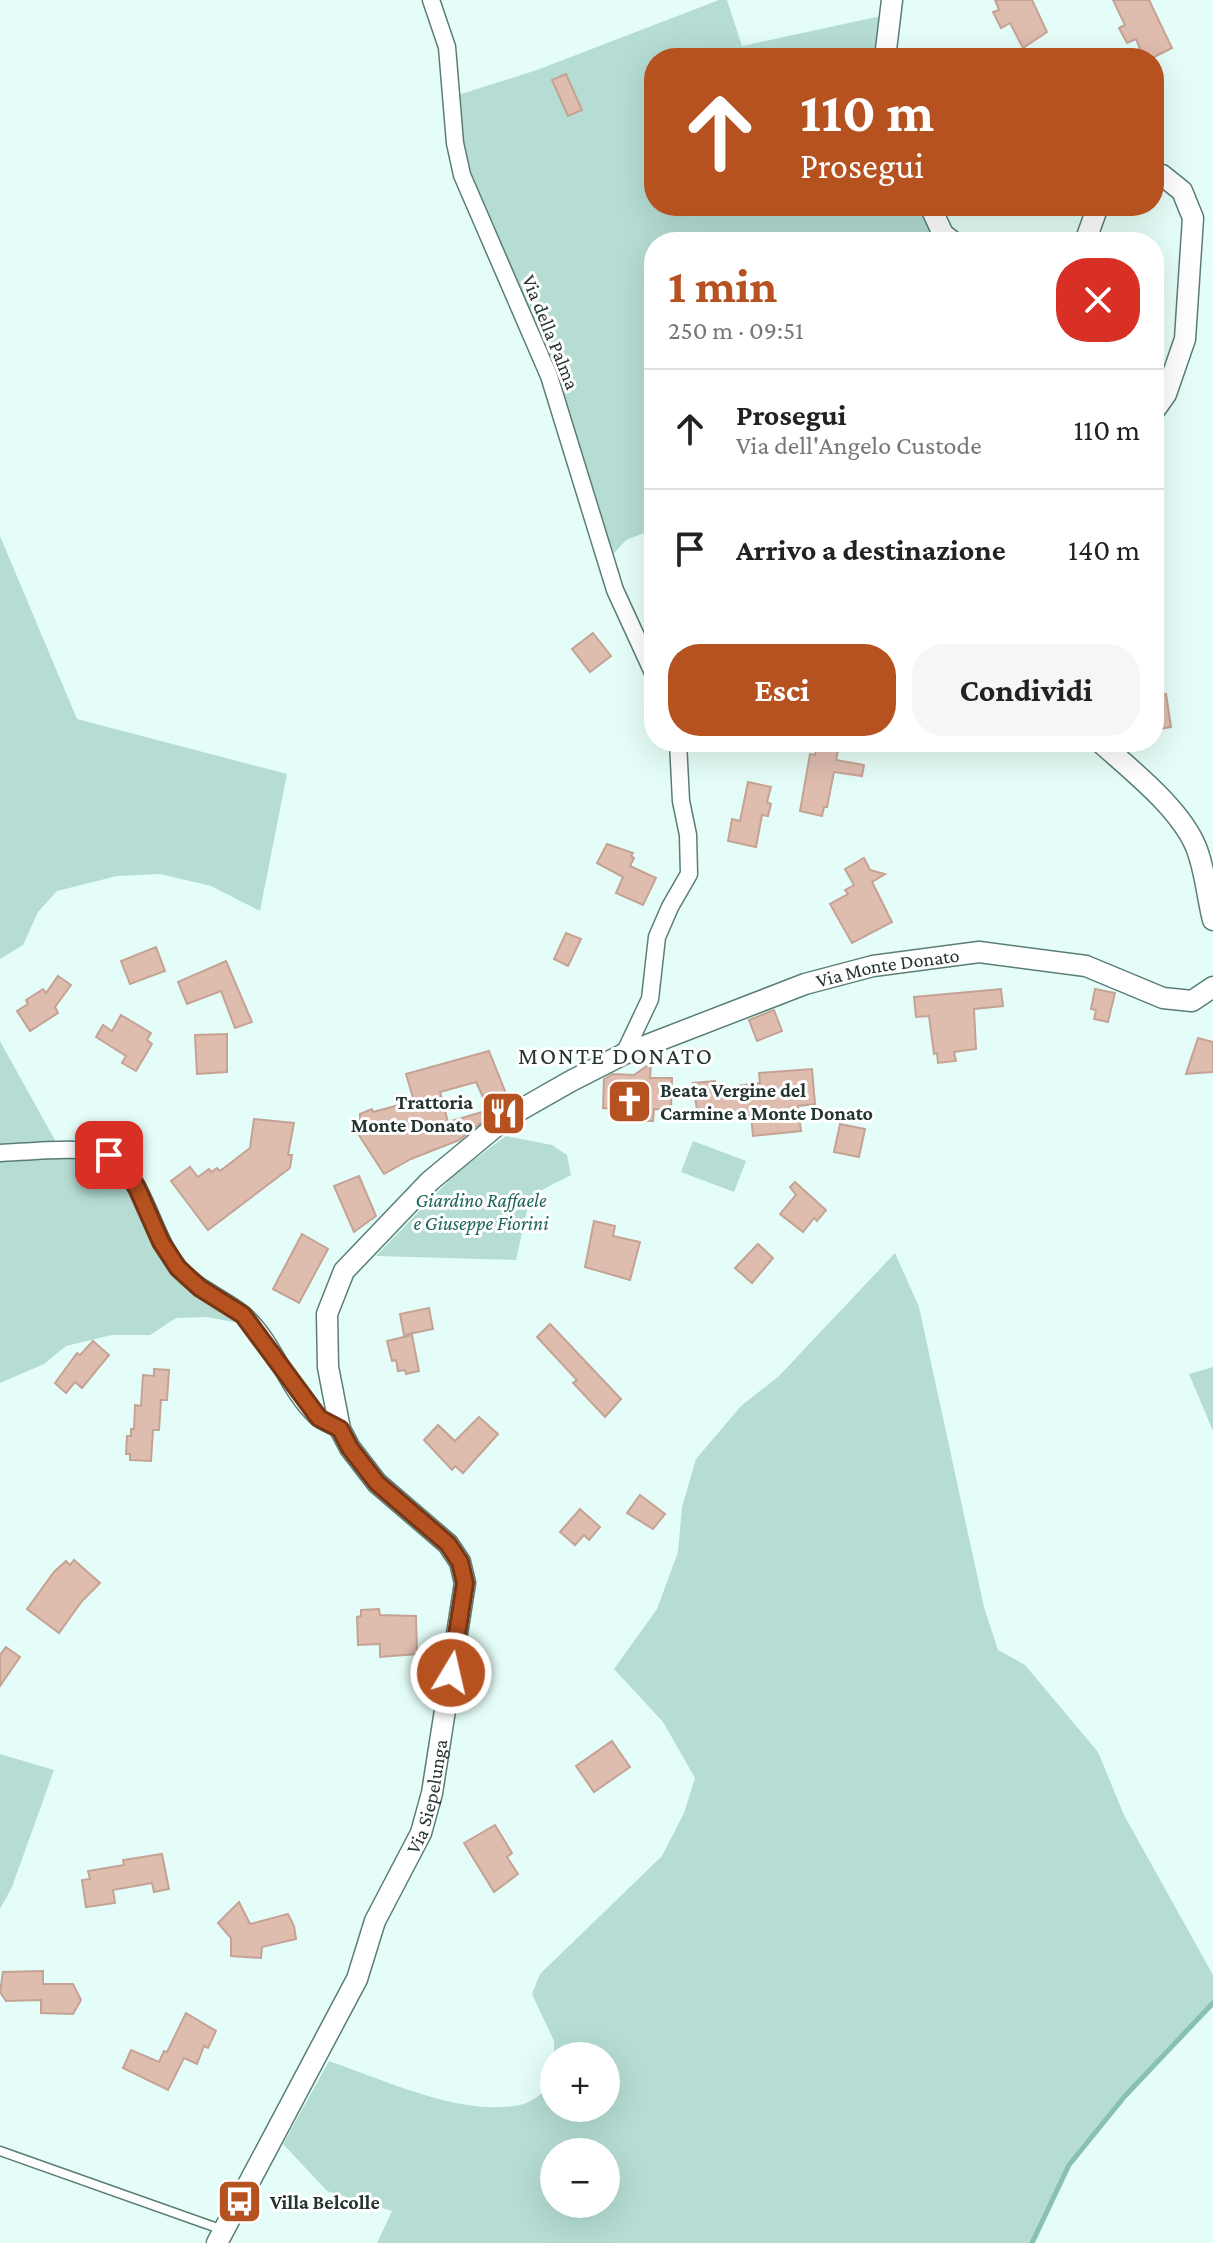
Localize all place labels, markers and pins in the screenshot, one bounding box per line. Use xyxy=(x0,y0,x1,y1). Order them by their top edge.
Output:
church icon: Beata Vergine del Carmine a Monte Donato xyxy=(605,1077,653,1125)
place label: Beata Vergine del Carmine a Monte Donato xyxy=(660,1079,873,1124)
restaurant icon: Trattoria Monte Donato xyxy=(480,1090,528,1138)
place label: Trattoria Monte Donato xyxy=(351,1091,473,1136)
pin xyxy=(75,1121,143,1189)
bus stop icon: Villa Belcolle xyxy=(215,2178,263,2226)
place label: Villa Belcolle xyxy=(269,2191,380,2213)

